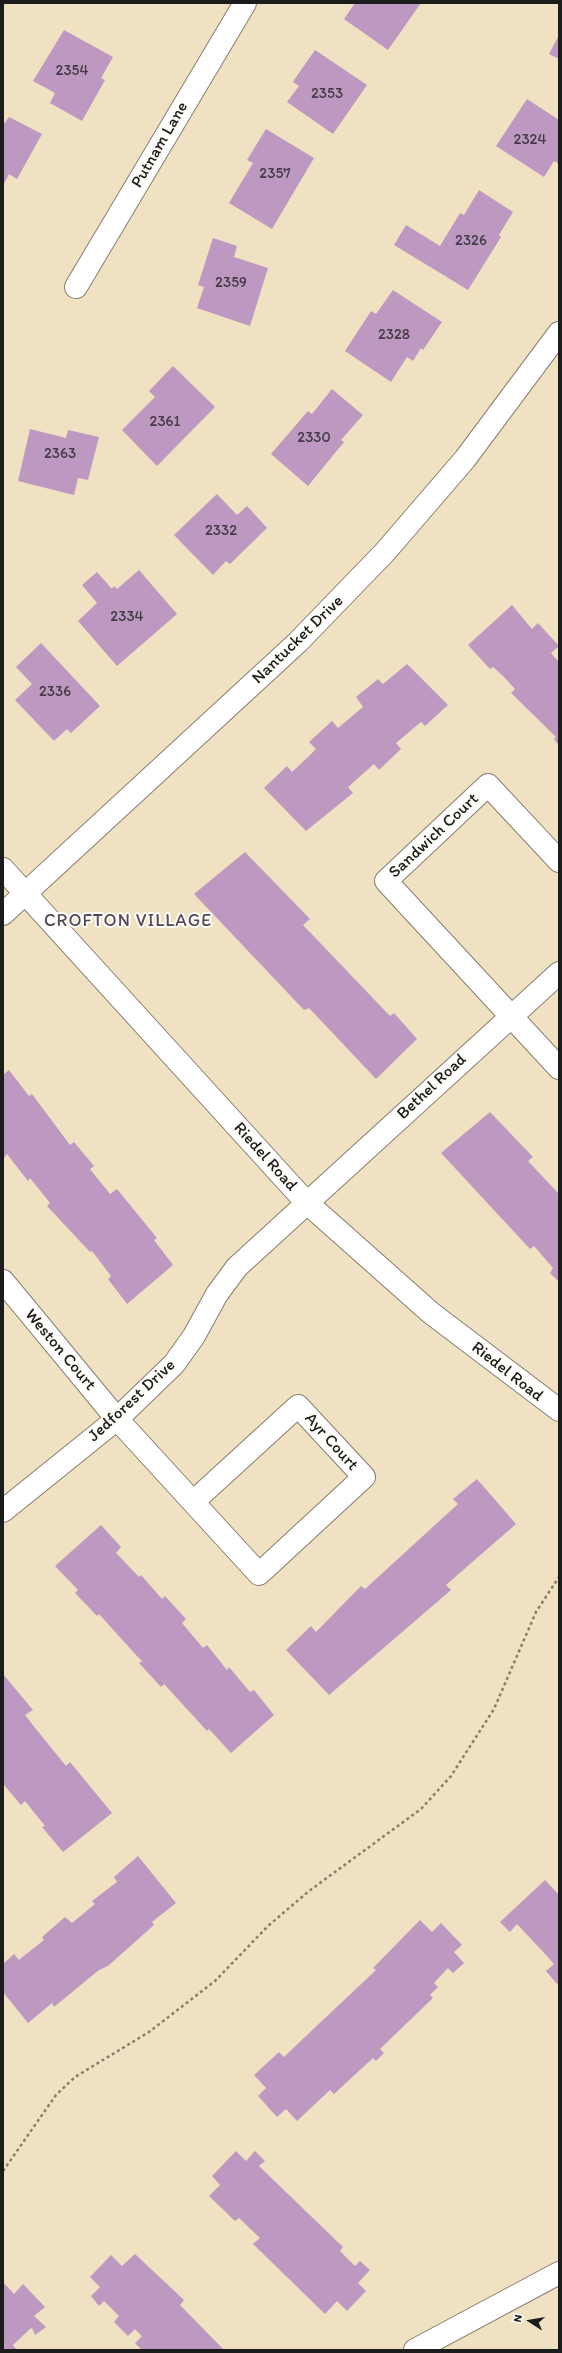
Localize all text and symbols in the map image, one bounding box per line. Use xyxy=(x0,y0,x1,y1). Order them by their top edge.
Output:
house number: 2354 xyxy=(56,62,88,80)
house number: 2353 xyxy=(311,85,343,103)
street label: Putnam Lane xyxy=(127,98,193,192)
house number: 2324 xyxy=(514,131,546,149)
house number: 2357 xyxy=(259,165,291,183)
house number: 2326 xyxy=(455,232,487,250)
house number: 2359 xyxy=(215,274,247,292)
house number: 2328 xyxy=(378,326,410,344)
house number: 2361 xyxy=(150,413,180,431)
house number: 2330 xyxy=(297,429,331,447)
house number: 2363 xyxy=(44,445,76,463)
house number: 2332 xyxy=(205,522,237,540)
street label: Nantucket Drive xyxy=(248,591,348,689)
house number: 2334 xyxy=(110,608,144,626)
house number: 2336 xyxy=(39,683,71,701)
street label: Sandwich Court xyxy=(385,789,483,883)
district label: CROFTON VILLAGE xyxy=(44,910,212,932)
street label: Bethel Road xyxy=(393,1050,471,1124)
street label: Riedel Road xyxy=(229,1118,301,1196)
street label: Weston Court xyxy=(20,1305,100,1395)
street label: Riedel Road xyxy=(467,1338,547,1406)
street label: Jedforest Drive xyxy=(84,1355,180,1447)
street label: Ayr Court xyxy=(300,1409,362,1475)
north arrow xyxy=(510,2301,550,2341)
text: N xyxy=(511,2313,525,2323)

